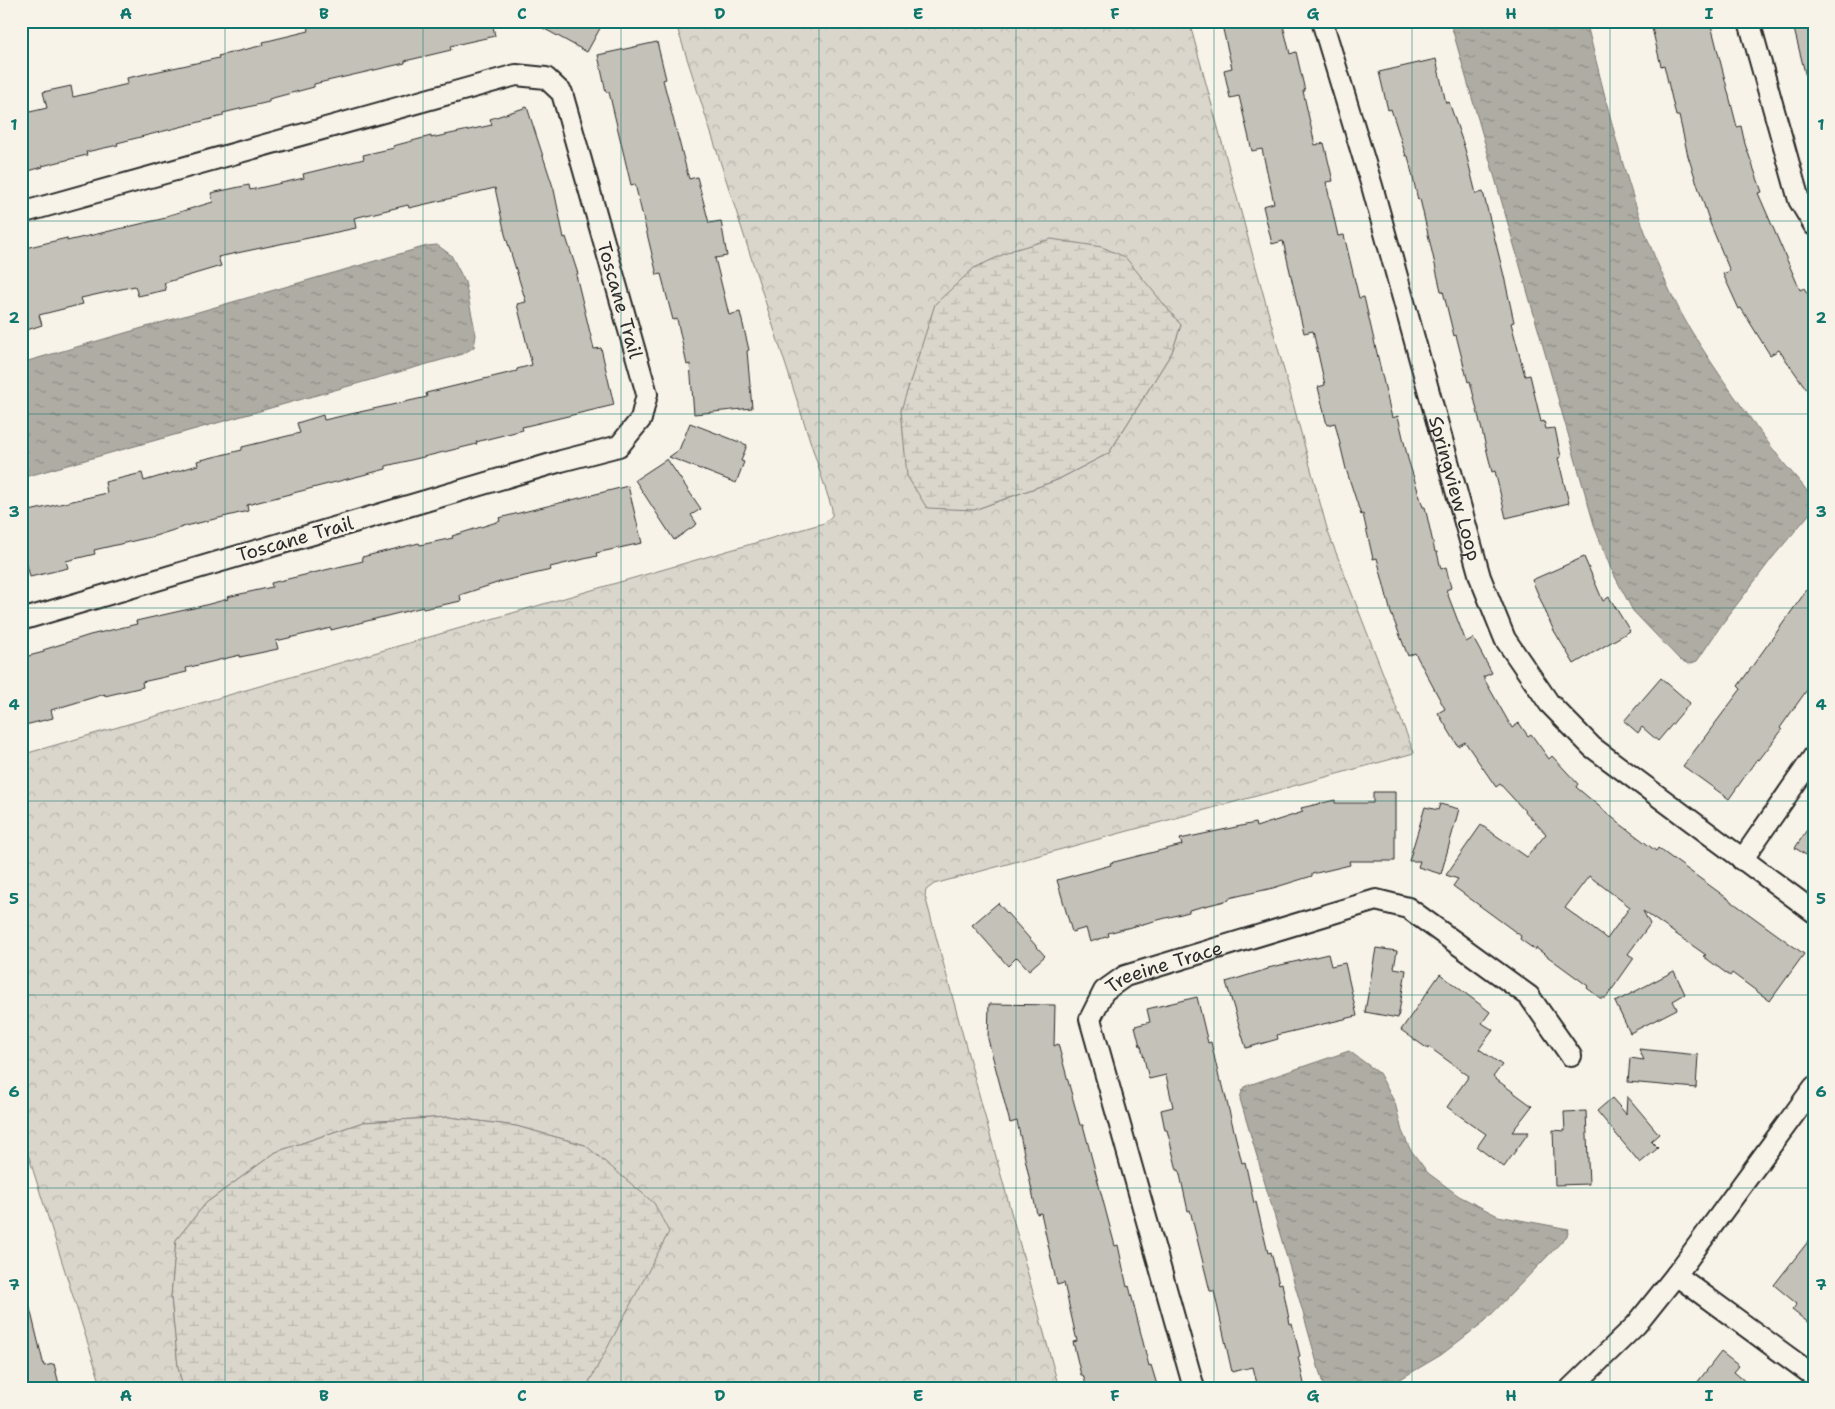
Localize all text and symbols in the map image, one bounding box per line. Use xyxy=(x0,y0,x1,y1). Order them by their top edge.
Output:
text: A xyxy=(120,3,132,24)
text: B xyxy=(319,3,329,24)
text: C xyxy=(517,3,527,24)
text: D xyxy=(714,3,726,24)
text: E xyxy=(913,3,923,24)
text: F xyxy=(1110,3,1120,24)
text: G xyxy=(1307,3,1320,24)
text: H xyxy=(1505,3,1517,24)
text: I xyxy=(1705,3,1714,24)
text: 1 xyxy=(10,114,18,135)
text: 1 xyxy=(1817,114,1825,135)
street label: Toscane Trail xyxy=(592,239,649,361)
text: 2 xyxy=(8,307,20,328)
text: 2 xyxy=(1815,307,1827,328)
street label: Springview Loop xyxy=(1424,413,1487,564)
text: 3 xyxy=(8,501,20,522)
text: 3 xyxy=(1815,501,1827,522)
street label: Toscane Trail xyxy=(234,510,356,568)
text: 4 xyxy=(8,694,20,715)
text: 4 xyxy=(1815,694,1827,715)
text: 5 xyxy=(9,888,19,909)
text: 5 xyxy=(1816,888,1826,909)
street label: Treeine Trace xyxy=(1100,935,1225,999)
text: 6 xyxy=(8,1081,20,1102)
text: 6 xyxy=(1815,1081,1827,1102)
text: 7 xyxy=(8,1274,20,1295)
text: 7 xyxy=(1815,1274,1827,1295)
text: A xyxy=(120,1385,132,1406)
text: B xyxy=(319,1385,329,1406)
text: C xyxy=(517,1385,527,1406)
text: D xyxy=(714,1385,726,1406)
text: E xyxy=(913,1385,923,1406)
text: F xyxy=(1110,1385,1120,1406)
text: G xyxy=(1307,1385,1320,1406)
text: H xyxy=(1505,1385,1517,1406)
text: I xyxy=(1705,1385,1714,1406)

